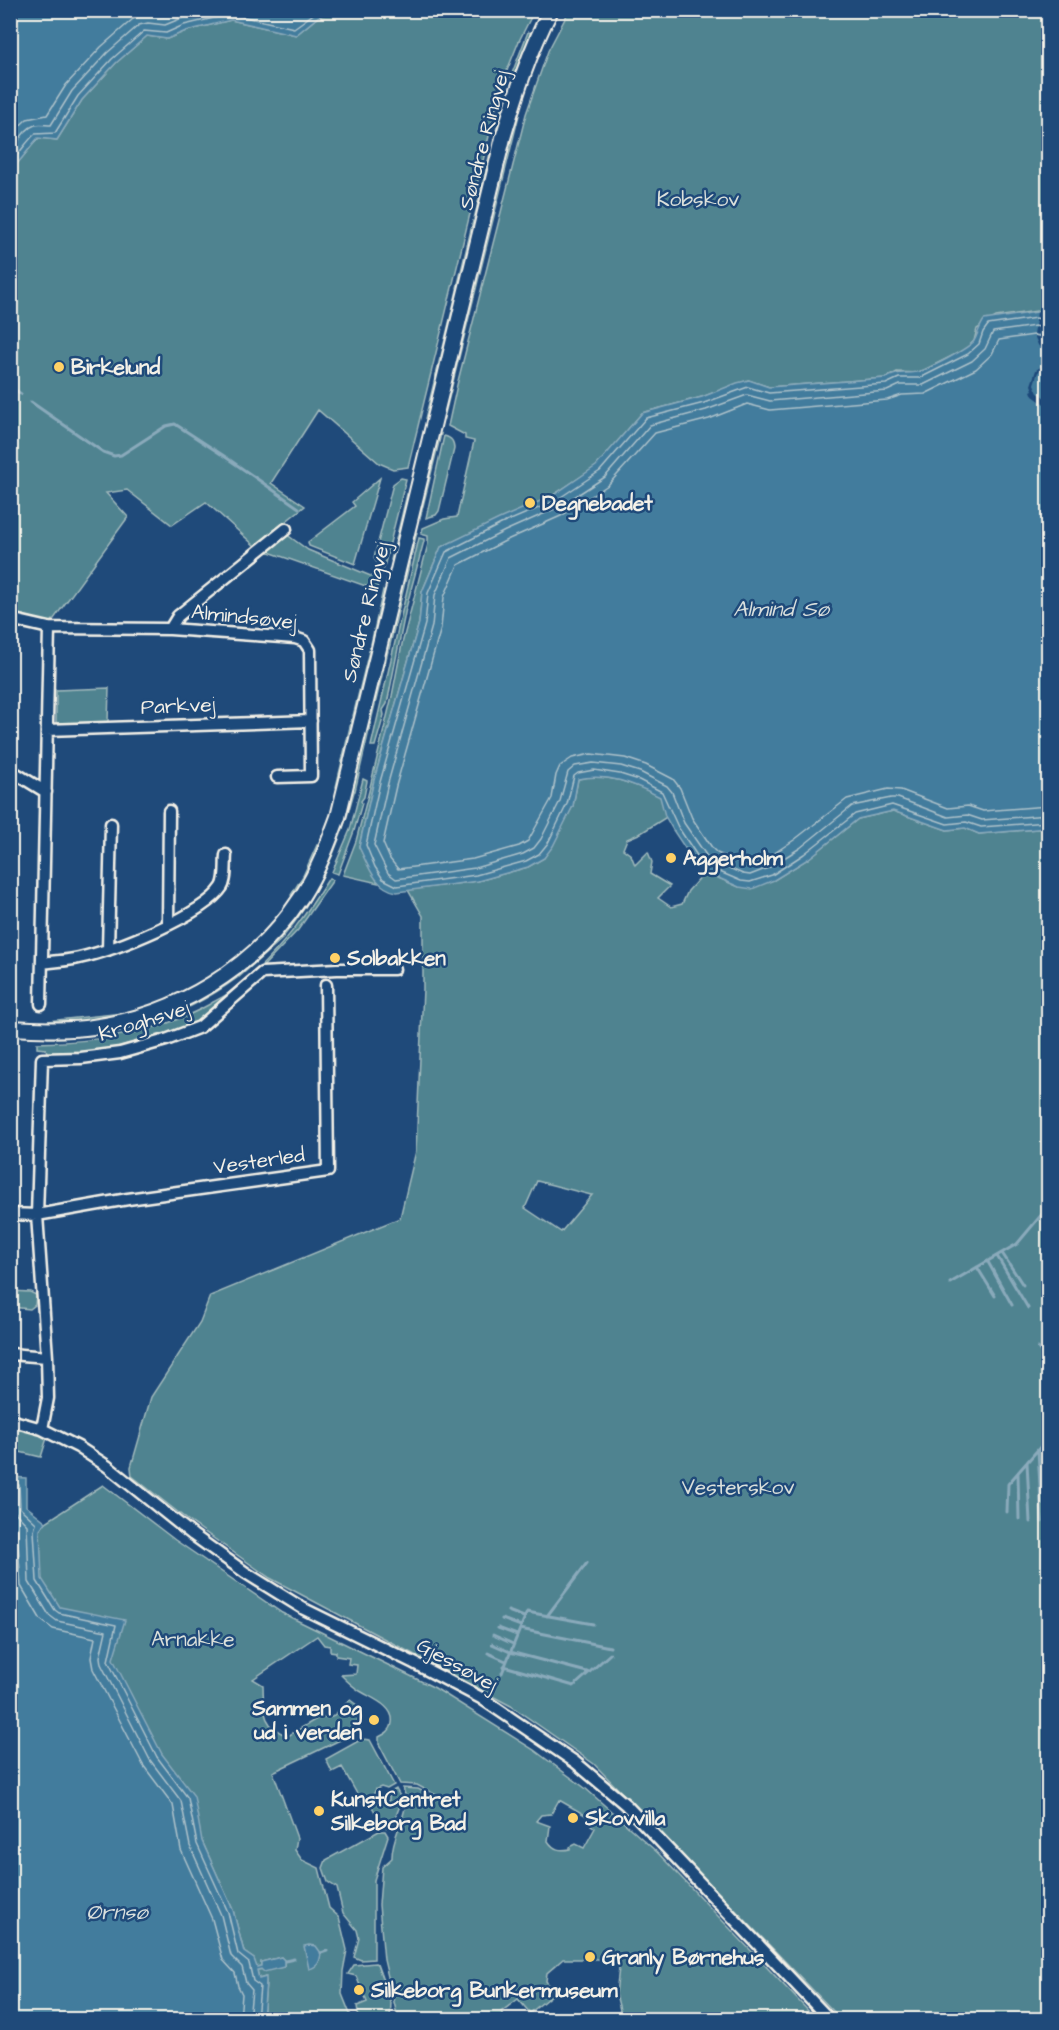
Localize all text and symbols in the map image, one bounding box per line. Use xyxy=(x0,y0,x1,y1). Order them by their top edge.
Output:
street label: Søndre Ringvej xyxy=(451,67,519,214)
park label: Kobskov xyxy=(657,185,739,214)
place label: Birkelund xyxy=(71,353,160,382)
marker: Birkelund xyxy=(52,360,66,374)
place label: Degnebadet xyxy=(542,489,653,520)
marker: Degnebadet xyxy=(523,496,537,510)
street label: Søndre Ringvej xyxy=(335,539,399,686)
water label: Almind Sø xyxy=(733,594,830,625)
street label: Almindsøvej xyxy=(190,597,298,637)
street label: Parkvej xyxy=(140,690,216,722)
place label: Aggerholm xyxy=(683,844,784,875)
marker: Aggerholm xyxy=(664,851,678,865)
place label: Solbakken xyxy=(346,944,446,973)
marker: Solbakken xyxy=(328,951,342,965)
street label: Kroghsvej xyxy=(95,993,194,1051)
street label: Vesterled xyxy=(211,1140,307,1182)
park label: Vesterskov xyxy=(682,1473,794,1502)
park label: Arnakke xyxy=(151,1625,235,1654)
street label: Gjessøvej xyxy=(411,1631,503,1699)
place label: Sammen og ud i verden xyxy=(251,1694,362,1747)
marker: Sammen og ud i verden xyxy=(367,1713,381,1727)
place label: KunstCentret Silkeborg Bad xyxy=(330,1785,466,1840)
marker: KunstCentret Silkeborg Bad xyxy=(312,1804,326,1818)
place label: Skovvilla xyxy=(584,1804,666,1833)
marker: Skovvilla xyxy=(566,1811,580,1825)
water label: Ørnsø xyxy=(86,1897,149,1928)
place label: Granly Børnehus xyxy=(602,1943,765,1975)
marker: Granly Børnehus xyxy=(583,1950,597,1964)
place label: Silkeborg Bunkermuseum xyxy=(370,1976,618,2007)
marker: Silkeborg Bunkermuseum xyxy=(352,1983,366,1997)

